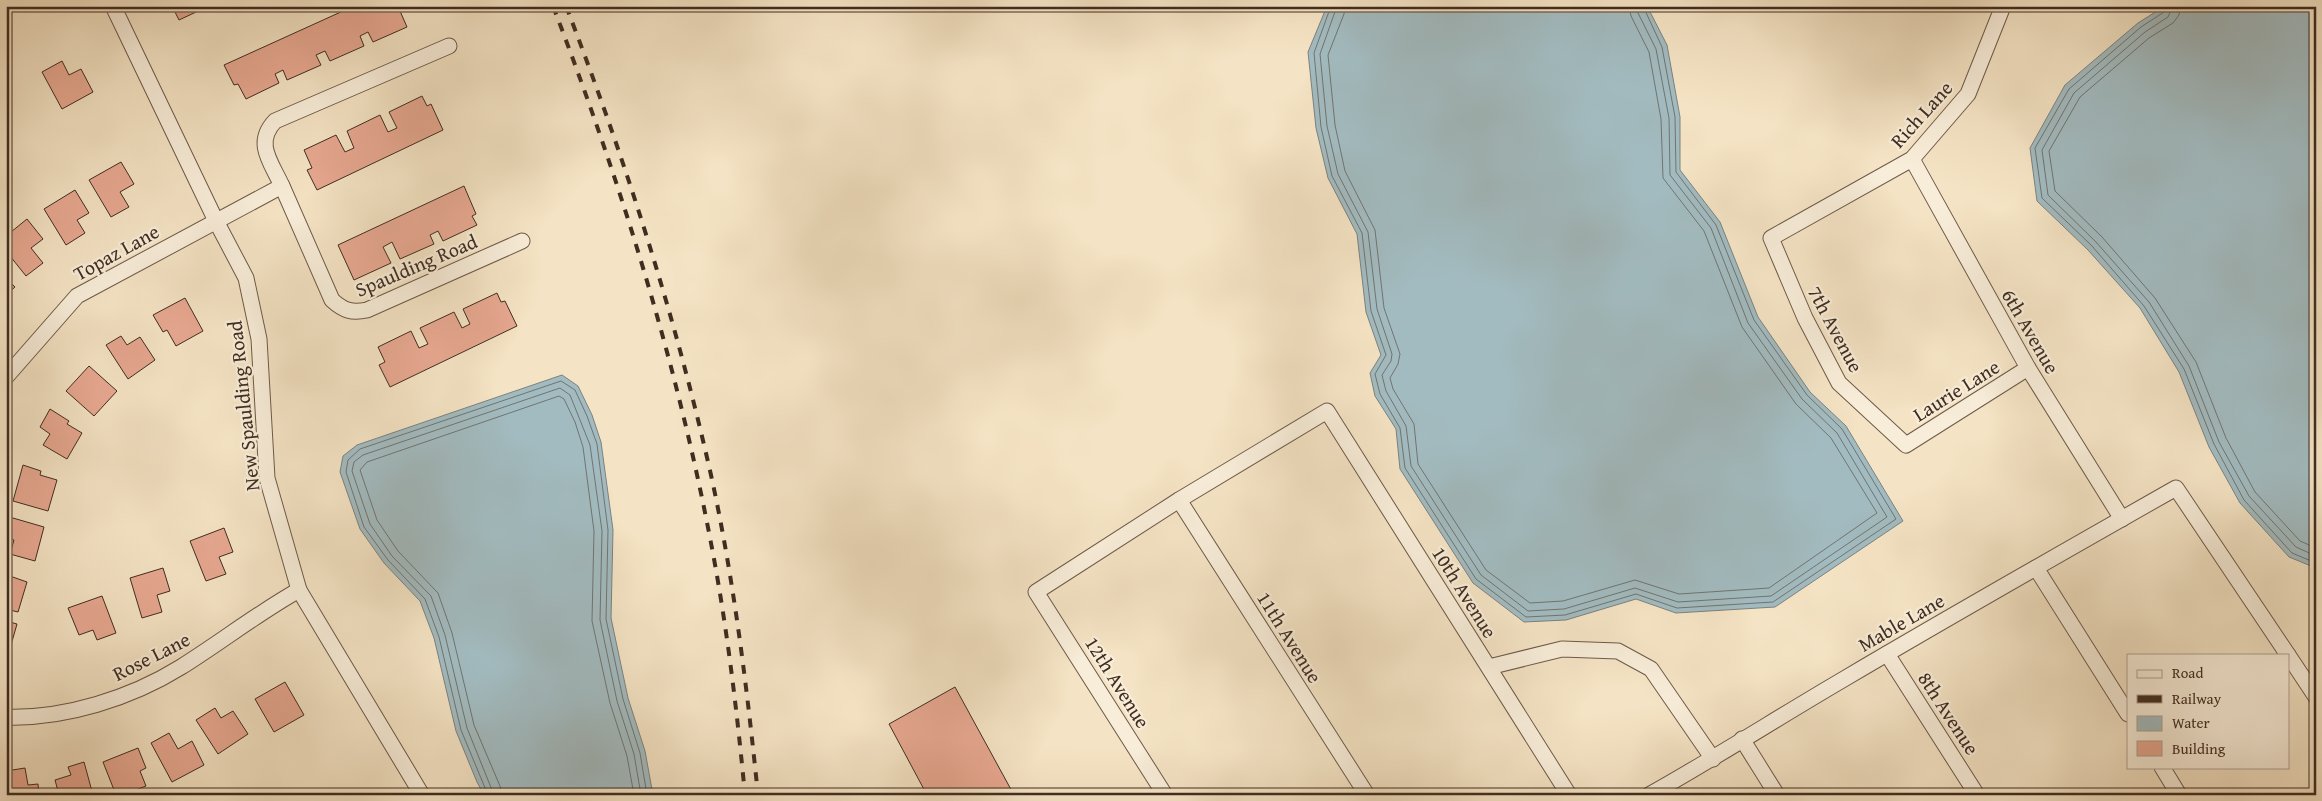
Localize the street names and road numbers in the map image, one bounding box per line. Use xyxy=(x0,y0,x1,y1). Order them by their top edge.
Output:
street label: Rich Lane xyxy=(1883,74,1959,154)
street label: Topaz Lane xyxy=(68,217,164,287)
street label: Spaulding Road xyxy=(350,226,482,304)
street label: 7th Avenue xyxy=(1801,281,1871,377)
street label: 6th Avenue xyxy=(1995,283,2067,379)
street label: New Spaulding Road xyxy=(220,319,266,493)
street label: Laurie Lane xyxy=(1907,352,2005,428)
street label: 10th Avenue xyxy=(1425,540,1505,644)
street label: 11th Avenue xyxy=(1250,585,1330,689)
street label: Mable Lane xyxy=(1852,586,1950,658)
street label: Rose Lane xyxy=(107,624,195,688)
street label: 12th Avenue xyxy=(1078,630,1158,734)
street label: 8th Avenue xyxy=(1911,666,1987,760)

